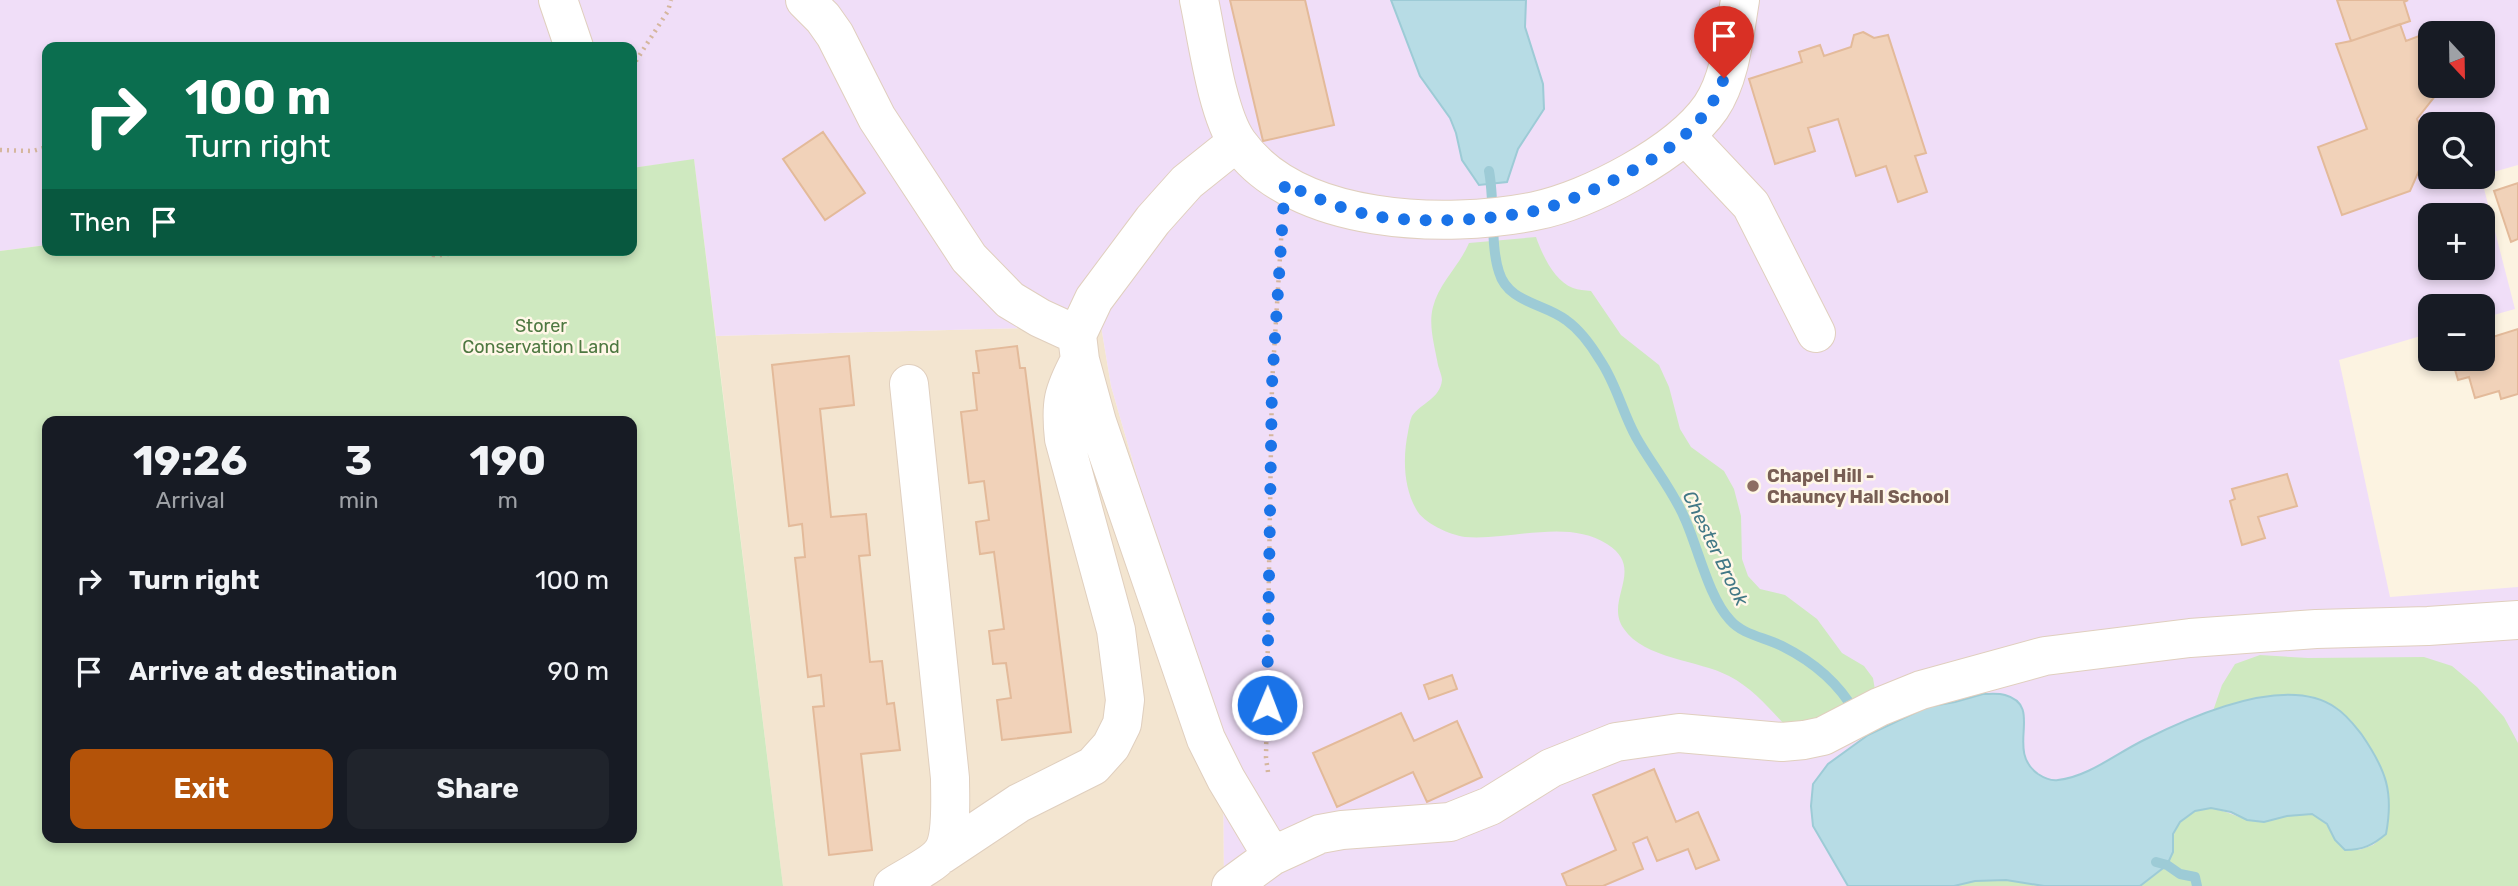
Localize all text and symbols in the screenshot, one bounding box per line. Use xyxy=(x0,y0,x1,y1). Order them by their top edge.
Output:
pin xyxy=(1694,6,1754,78)
icon: arrive xyxy=(1705,17,1743,55)
north arrow xyxy=(2418,21,2496,98)
map controls xyxy=(2418,21,2495,371)
text: 100 m xyxy=(185,68,331,126)
icon: right xyxy=(70,70,161,161)
button: search xyxy=(2418,112,2495,189)
text: Turn right xyxy=(185,127,330,165)
icon: arrive xyxy=(145,203,183,241)
button: + xyxy=(2418,203,2495,280)
text: Then xyxy=(70,207,131,238)
button: − xyxy=(2418,294,2495,371)
park label: Storer Conservation Land xyxy=(462,315,620,358)
text: 19:26 xyxy=(133,436,248,486)
text: 3 xyxy=(345,436,372,486)
text: 190 xyxy=(470,436,546,486)
place label: Chapel Hill - Chauncy Hall School xyxy=(1767,465,1949,508)
marker: Chapel Hill - Chauncy Hall School xyxy=(1745,478,1761,494)
text: Arrival xyxy=(156,486,225,514)
text: min xyxy=(339,486,379,514)
text: m xyxy=(498,486,518,514)
water label: Chester Brook xyxy=(1678,487,1753,610)
icon: right xyxy=(70,562,108,600)
text: Turn right xyxy=(129,565,259,596)
text: 100 m xyxy=(535,565,609,596)
icon: arrive xyxy=(70,653,108,691)
text: Arrive at destination xyxy=(129,656,397,687)
text: 90 m xyxy=(548,656,609,687)
position arrow xyxy=(1230,668,1304,742)
button: Exit xyxy=(70,749,333,829)
button: Share xyxy=(347,749,609,829)

